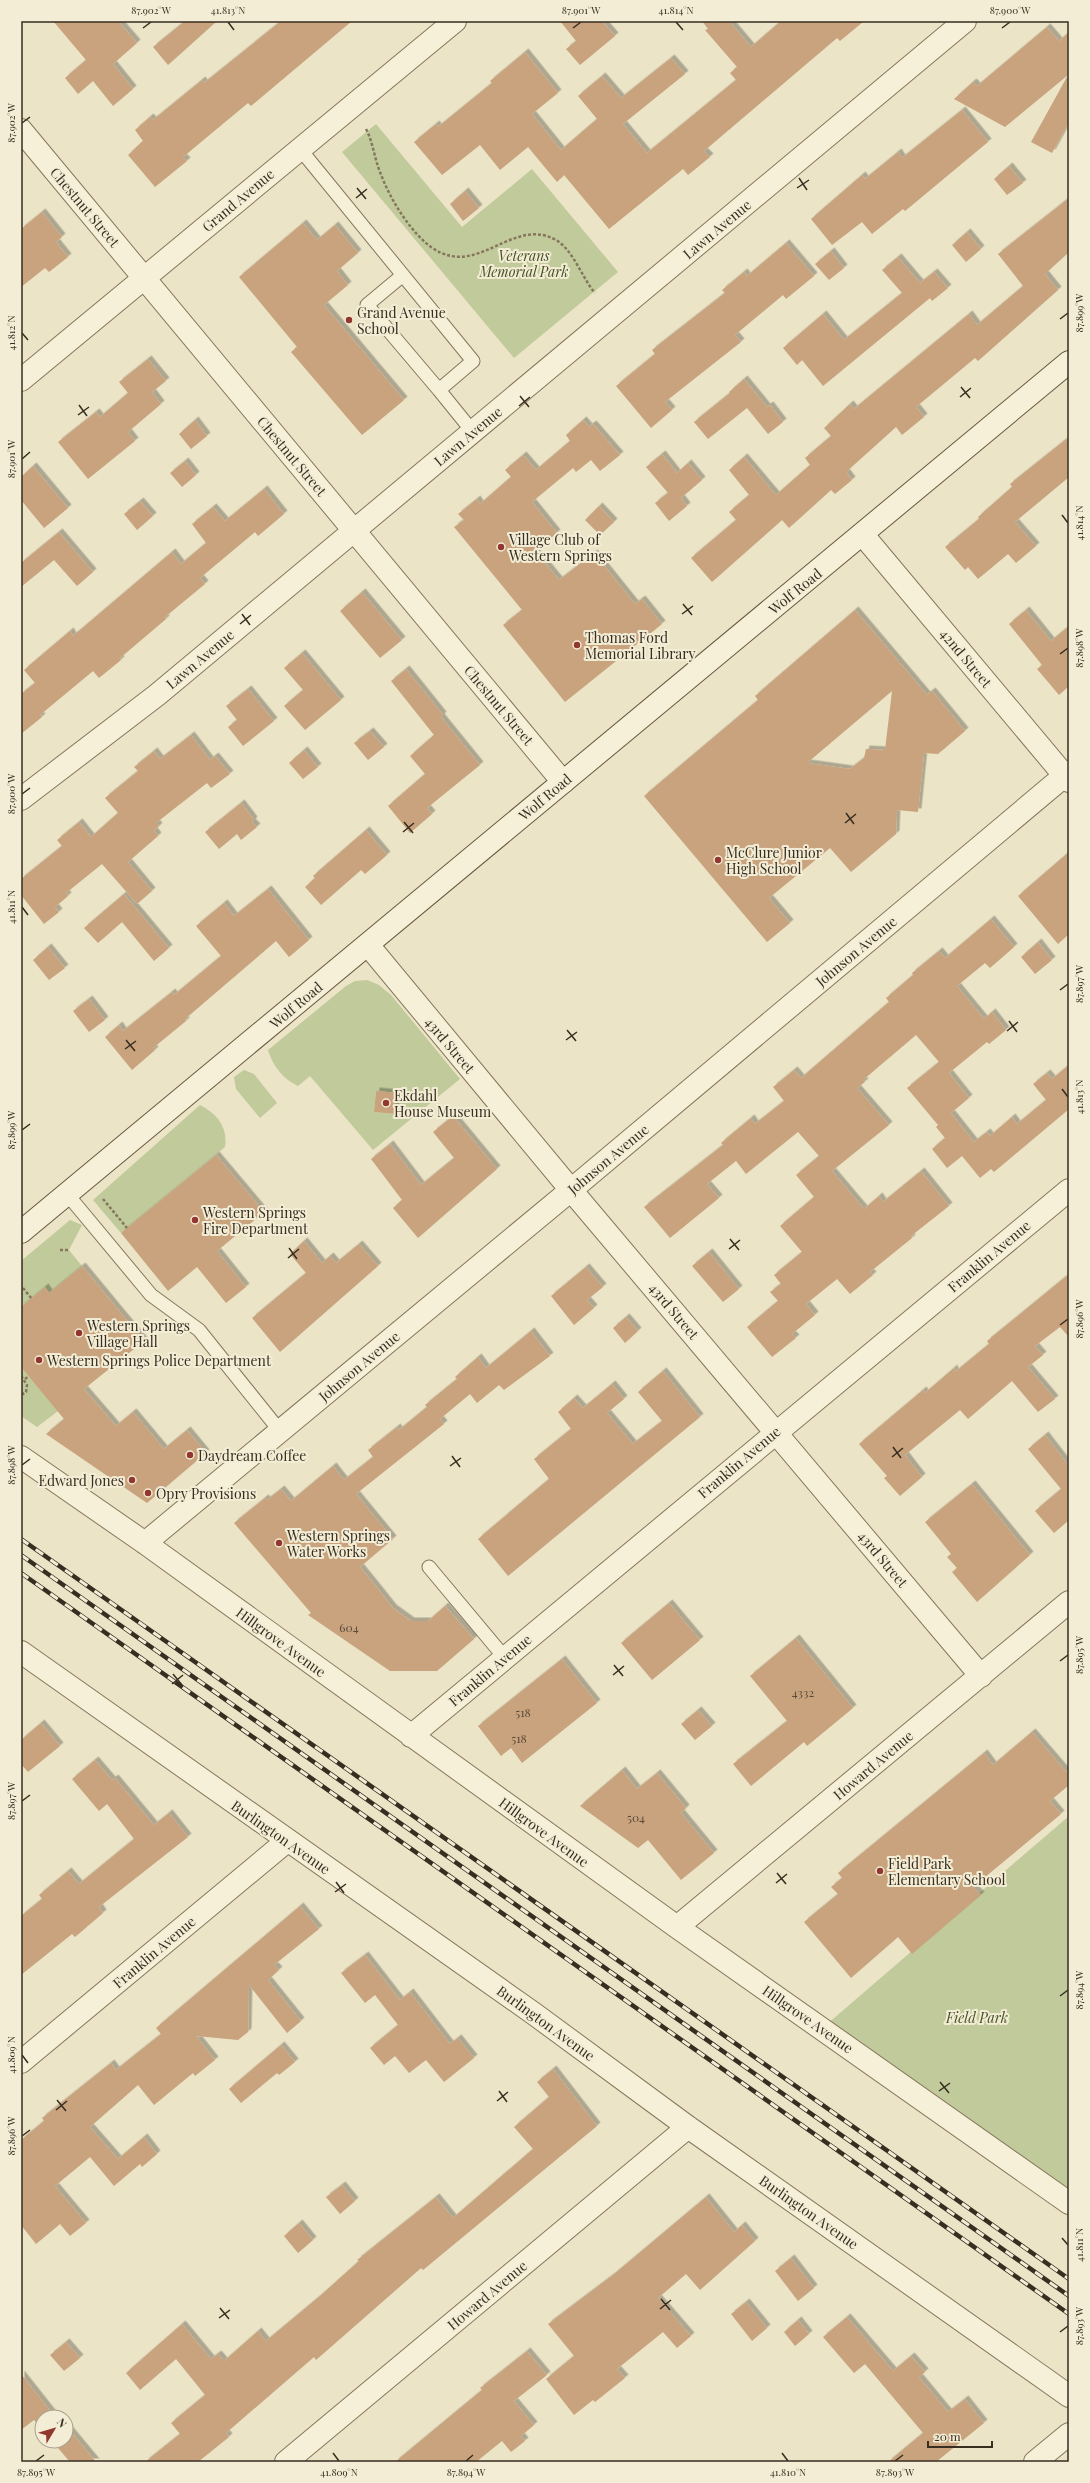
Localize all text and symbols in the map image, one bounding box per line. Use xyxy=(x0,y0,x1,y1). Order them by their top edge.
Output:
text: 87.902°W xyxy=(131,3,172,17)
text: 41.813°N xyxy=(211,3,245,17)
text: 87.901°W xyxy=(562,3,601,17)
text: 41.814°N xyxy=(658,3,694,17)
text: 87.900°W xyxy=(990,3,1031,17)
text: 87.902°W xyxy=(4,102,18,143)
street label: Chestnut Street xyxy=(46,163,125,252)
street label: Grand Avenue xyxy=(198,164,278,236)
street label: Lawn Avenue xyxy=(679,195,755,263)
park label: Veterans Memorial Park xyxy=(479,246,568,281)
text: 87.899°W xyxy=(1072,293,1086,332)
place label: Grand Avenue School xyxy=(357,303,446,338)
text: 41.812°N xyxy=(4,315,18,351)
marker: Grand Avenue School xyxy=(344,315,354,325)
street label: Lawn Avenue xyxy=(430,402,506,470)
street label: Chestnut Street xyxy=(253,412,332,501)
text: 87.901°W xyxy=(4,439,18,478)
text: 41.814°N xyxy=(1072,505,1086,541)
place label: Village Club of Western Springs xyxy=(508,530,612,565)
marker: Village Club of Western Springs xyxy=(496,542,506,552)
street label: Wolf Road xyxy=(764,564,826,619)
street label: Lawn Avenue xyxy=(162,625,238,693)
street label: 42nd Street xyxy=(936,625,997,692)
text: 87.898°W xyxy=(1072,627,1086,668)
place label: Thomas Ford Memorial Library xyxy=(585,628,696,663)
marker: Thomas Ford Memorial Library xyxy=(572,640,582,650)
street label: Chestnut Street xyxy=(460,661,539,750)
street label: Wolf Road xyxy=(514,769,575,825)
text: 87.900°W xyxy=(4,773,18,814)
place label: McClure Junior High School xyxy=(726,843,823,878)
marker: McClure Junior High School xyxy=(713,855,723,865)
text: 41.811°N xyxy=(4,890,18,924)
street label: Johnson Avenue xyxy=(811,912,900,991)
text: 87.897°W xyxy=(1072,964,1086,1003)
street label: Wolf Road xyxy=(265,977,326,1033)
street label: 43rd Street xyxy=(421,1013,480,1078)
text: 41.813°N xyxy=(1072,1080,1086,1114)
place label: Ekdahl House Museum xyxy=(394,1086,492,1121)
marker: Ekdahl House Museum xyxy=(381,1098,391,1108)
text: 87.899°W xyxy=(4,1110,18,1149)
street label: Johnson Avenue xyxy=(563,1120,652,1199)
place label: Western Springs Fire Department xyxy=(202,1203,309,1238)
marker: Western Springs Fire Department xyxy=(190,1215,200,1225)
street label: Franklin Avenue xyxy=(944,1216,1034,1296)
street label: 43rd Street xyxy=(645,1279,704,1344)
text: 87.896°W xyxy=(1072,1298,1086,1339)
place label: Western Springs Village Hall xyxy=(86,1316,190,1351)
street label: Johnson Avenue xyxy=(314,1327,403,1406)
marker: Western Springs Village Hall xyxy=(74,1328,84,1338)
place label: Western Springs Police Department xyxy=(46,1351,272,1370)
marker: Western Springs Police Department xyxy=(34,1355,44,1365)
street label: Franklin Avenue xyxy=(694,1422,784,1502)
text: 87.898°W xyxy=(4,1444,18,1485)
place label: Daydream Coffee xyxy=(198,1446,306,1465)
marker: Daydream Coffee xyxy=(185,1450,195,1460)
place label: Edward Jones xyxy=(38,1471,124,1490)
marker: Edward Jones xyxy=(127,1475,137,1485)
place label: Opry Provisions xyxy=(156,1484,256,1503)
marker: Opry Provisions xyxy=(143,1488,153,1498)
place label: Western Springs Water Works xyxy=(286,1526,390,1561)
street label: 43rd Street xyxy=(854,1527,913,1592)
marker: Western Springs Water Works xyxy=(274,1538,284,1548)
street label: Hillgrove Avenue xyxy=(232,1603,330,1681)
house number: 604 xyxy=(339,1619,359,1635)
street label: Franklin Avenue xyxy=(445,1630,535,1710)
text: 87.895°W xyxy=(1072,1635,1086,1674)
house number: 4332 xyxy=(792,1684,814,1700)
house number: 518 xyxy=(515,1704,531,1720)
street label: Howard Avenue xyxy=(829,1726,917,1804)
house number: 518 xyxy=(511,1730,527,1746)
text: 87.897°W xyxy=(4,1781,18,1820)
street label: Hillgrove Avenue xyxy=(495,1793,593,1871)
street label: Burlington Avenue xyxy=(228,1796,334,1878)
house number: 504 xyxy=(627,1809,645,1825)
place label: Field Park Elementary School xyxy=(888,1854,1006,1889)
marker: Field Park Elementary School xyxy=(875,1866,885,1876)
street label: Franklin Avenue xyxy=(109,1912,199,1992)
text: 87.894°W xyxy=(1072,1970,1086,2009)
street label: Burlington Avenue xyxy=(493,1981,599,2065)
street label: Hillgrove Avenue xyxy=(759,1981,857,2057)
park label: Field Park xyxy=(945,2008,1008,2027)
text: 41.809°N xyxy=(4,2036,18,2074)
text: 87.896°W xyxy=(4,2115,18,2156)
street label: Burlington Avenue xyxy=(756,2171,862,2253)
text: 41.811°N xyxy=(1072,2228,1086,2262)
street label: Howard Avenue xyxy=(443,2256,531,2334)
text: 87.893°W xyxy=(1072,2306,1086,2345)
north arrow xyxy=(34,2409,74,2449)
text: N xyxy=(54,2415,71,2430)
scale bar xyxy=(928,2423,992,2449)
text: 20 m xyxy=(934,2428,961,2444)
text: 87.895°W xyxy=(17,2465,56,2479)
text: 41.809°N xyxy=(320,2465,358,2479)
text: 87.894°W xyxy=(447,2465,486,2479)
text: 41.810°N xyxy=(770,2465,806,2479)
text: 87.893°W xyxy=(876,2465,915,2479)

